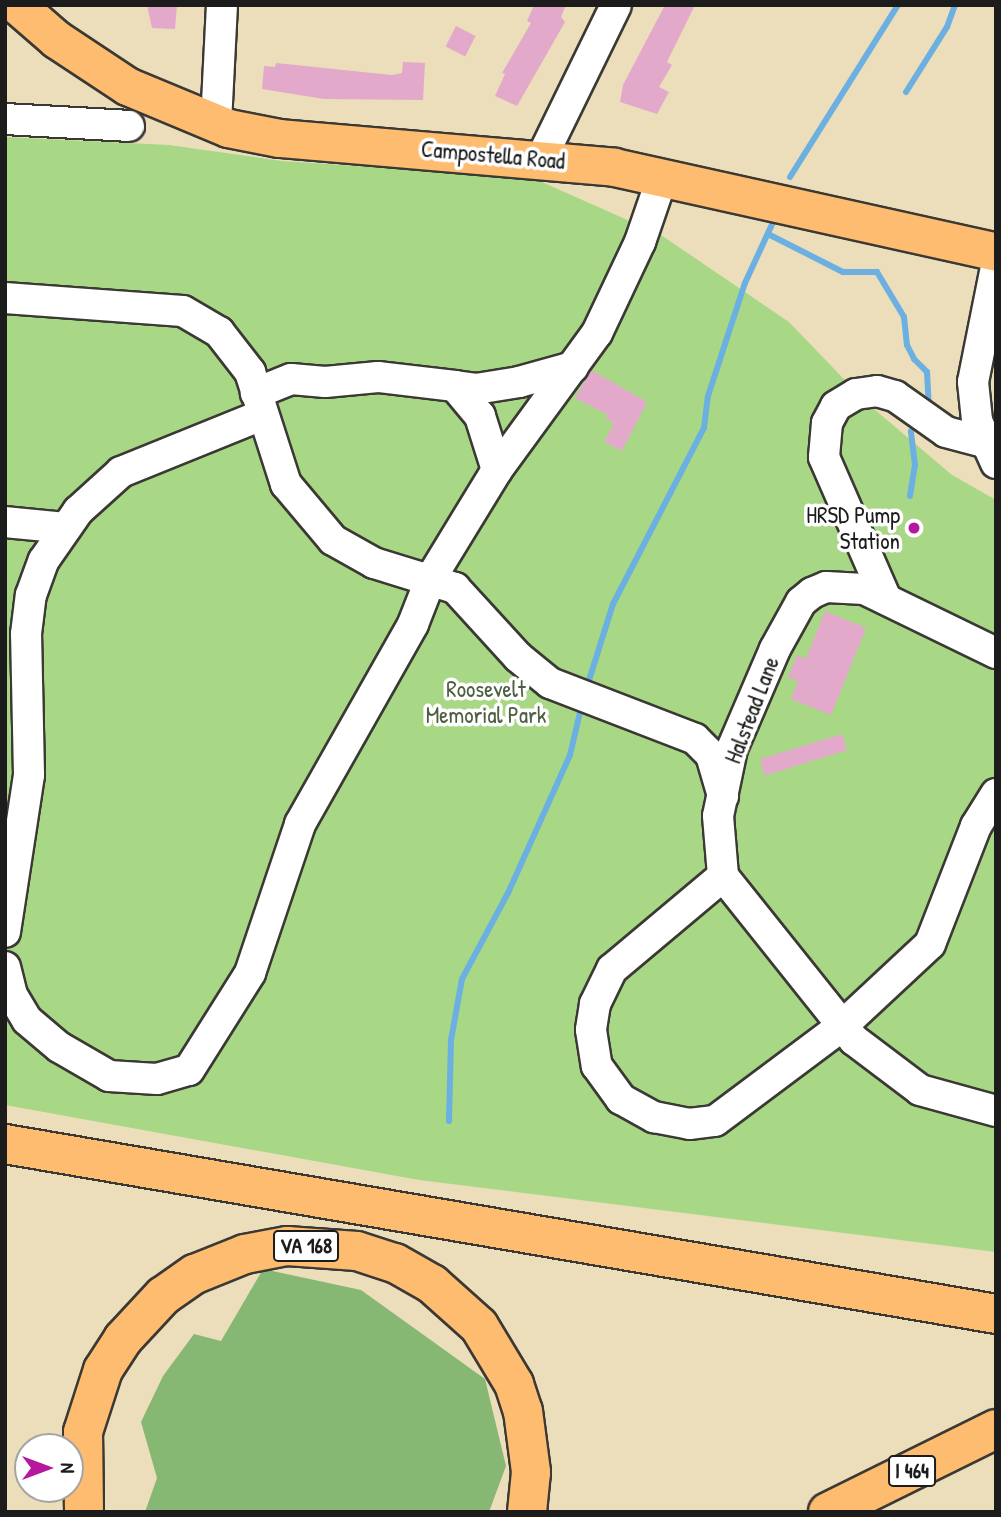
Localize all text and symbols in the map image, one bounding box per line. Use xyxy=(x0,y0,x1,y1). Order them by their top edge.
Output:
street label: Campostella Road xyxy=(420,135,566,175)
place label: HRSD Pump Station xyxy=(806,501,900,555)
marker: HRSD Pump Station xyxy=(906,520,922,536)
street label: Halstead Lane xyxy=(719,653,785,767)
park label: Roosevelt Memorial Park xyxy=(426,675,546,729)
road number: VA 168 xyxy=(273,1228,339,1264)
north arrow xyxy=(14,1433,84,1503)
road number: I 464 xyxy=(888,1454,936,1488)
text: N xyxy=(55,1463,81,1473)

